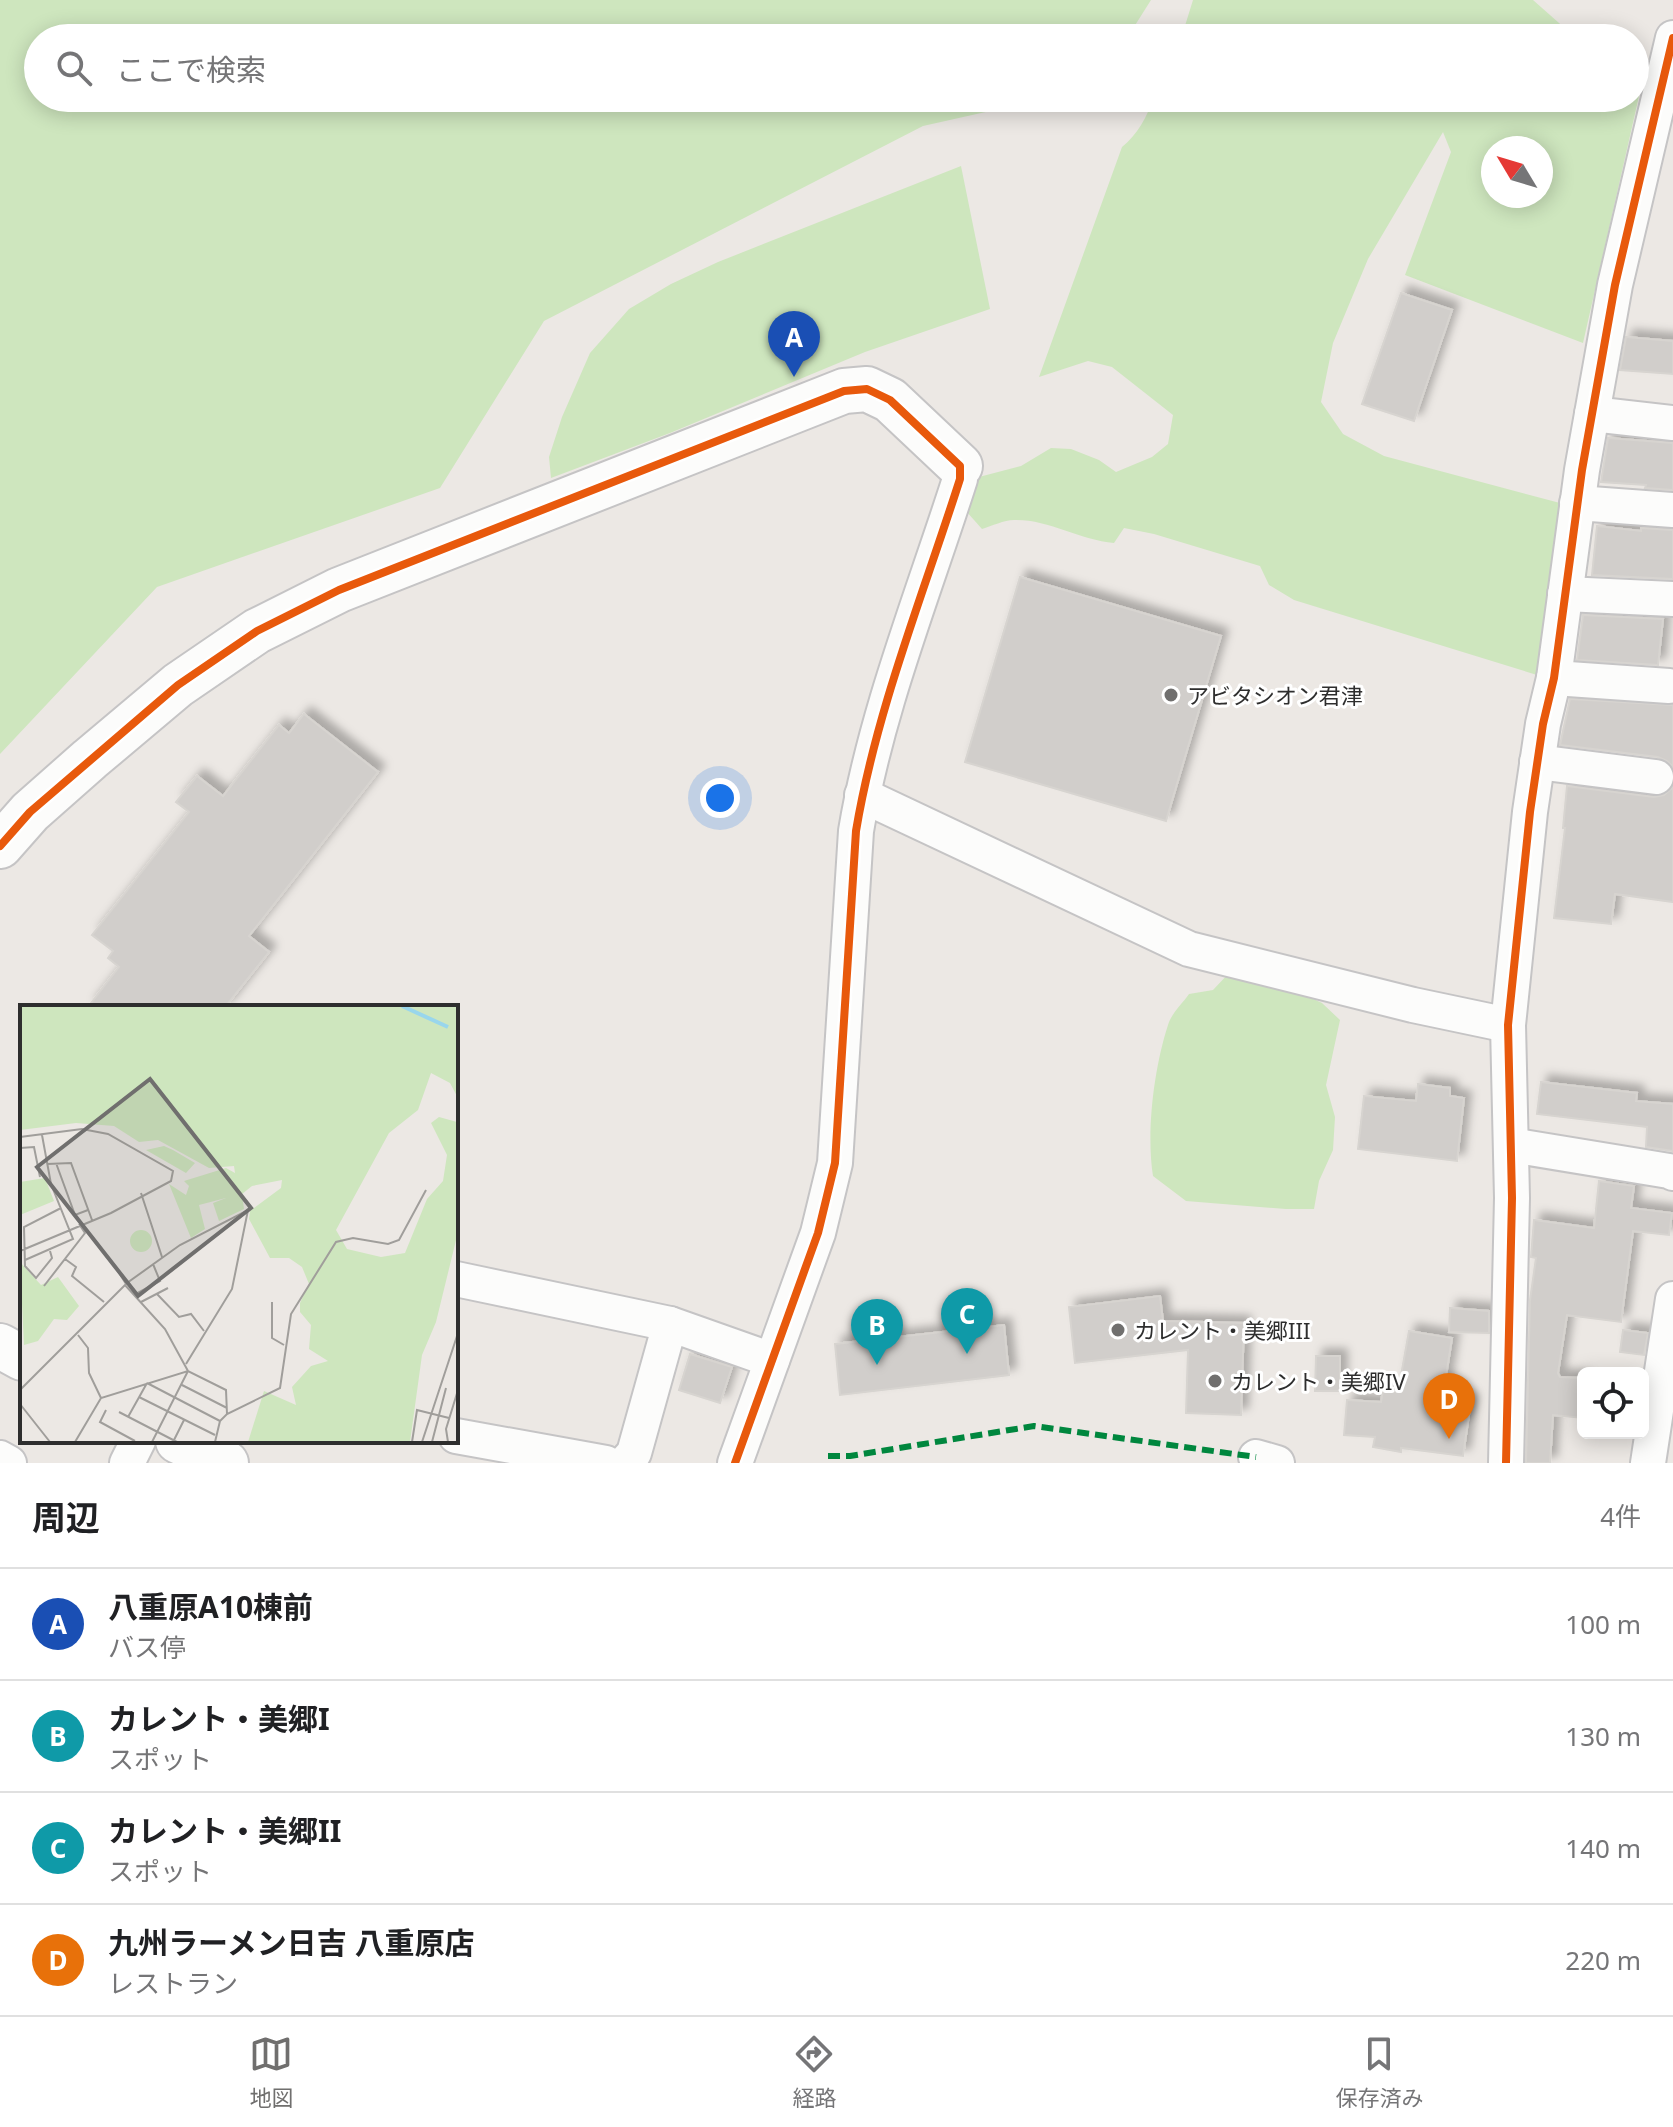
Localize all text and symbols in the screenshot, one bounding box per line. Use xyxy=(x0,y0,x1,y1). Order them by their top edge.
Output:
search box xyxy=(24,24,1649,112)
icon: search xyxy=(52,46,96,90)
text: ここで検索 xyxy=(116,49,266,90)
north arrow xyxy=(1481,136,1553,208)
pin: A xyxy=(768,311,820,377)
place label: アビタシオン君津 xyxy=(1187,680,1363,710)
marker: アビタシオン君津 xyxy=(1162,686,1180,704)
your location xyxy=(700,778,740,818)
inset map xyxy=(20,1005,458,1443)
pin: C xyxy=(941,1288,993,1354)
pin: B xyxy=(851,1299,903,1365)
place label: カレント・美郷III xyxy=(1134,1315,1310,1345)
marker: カレント・美郷III xyxy=(1109,1321,1127,1339)
place label: カレント・美郷IV xyxy=(1231,1366,1406,1396)
map controls xyxy=(1577,1367,1649,1439)
button: locate xyxy=(1577,1367,1649,1439)
marker: カレント・美郷IV xyxy=(1206,1372,1224,1390)
pin: D xyxy=(1423,1373,1475,1439)
text: 周辺 xyxy=(32,1494,100,1540)
text: 4件 xyxy=(1600,1498,1641,1534)
text: 八重原A10棟前 xyxy=(108,1586,313,1627)
text: A xyxy=(49,1606,67,1642)
text: 100 m xyxy=(1565,1606,1641,1642)
text: バス停 xyxy=(108,1629,186,1665)
text: カレント・美郷I xyxy=(108,1698,330,1739)
text: B xyxy=(49,1718,67,1754)
text: 130 m xyxy=(1565,1718,1641,1754)
text: スポット xyxy=(108,1741,212,1777)
text: カレント・美郷II xyxy=(108,1810,341,1851)
text: C xyxy=(50,1830,66,1866)
text: 140 m xyxy=(1565,1830,1641,1866)
text: スポット xyxy=(108,1853,212,1889)
text: 九州ラーメン日吉 八重原店 xyxy=(108,1922,475,1963)
text: D xyxy=(48,1942,68,1978)
text: 220 m xyxy=(1565,1942,1641,1978)
text: レストラン xyxy=(108,1965,238,2001)
tab: 地図 xyxy=(249,2032,294,2112)
tab: 経路 xyxy=(792,2032,837,2112)
tab: 保存済み xyxy=(1335,2032,1424,2112)

